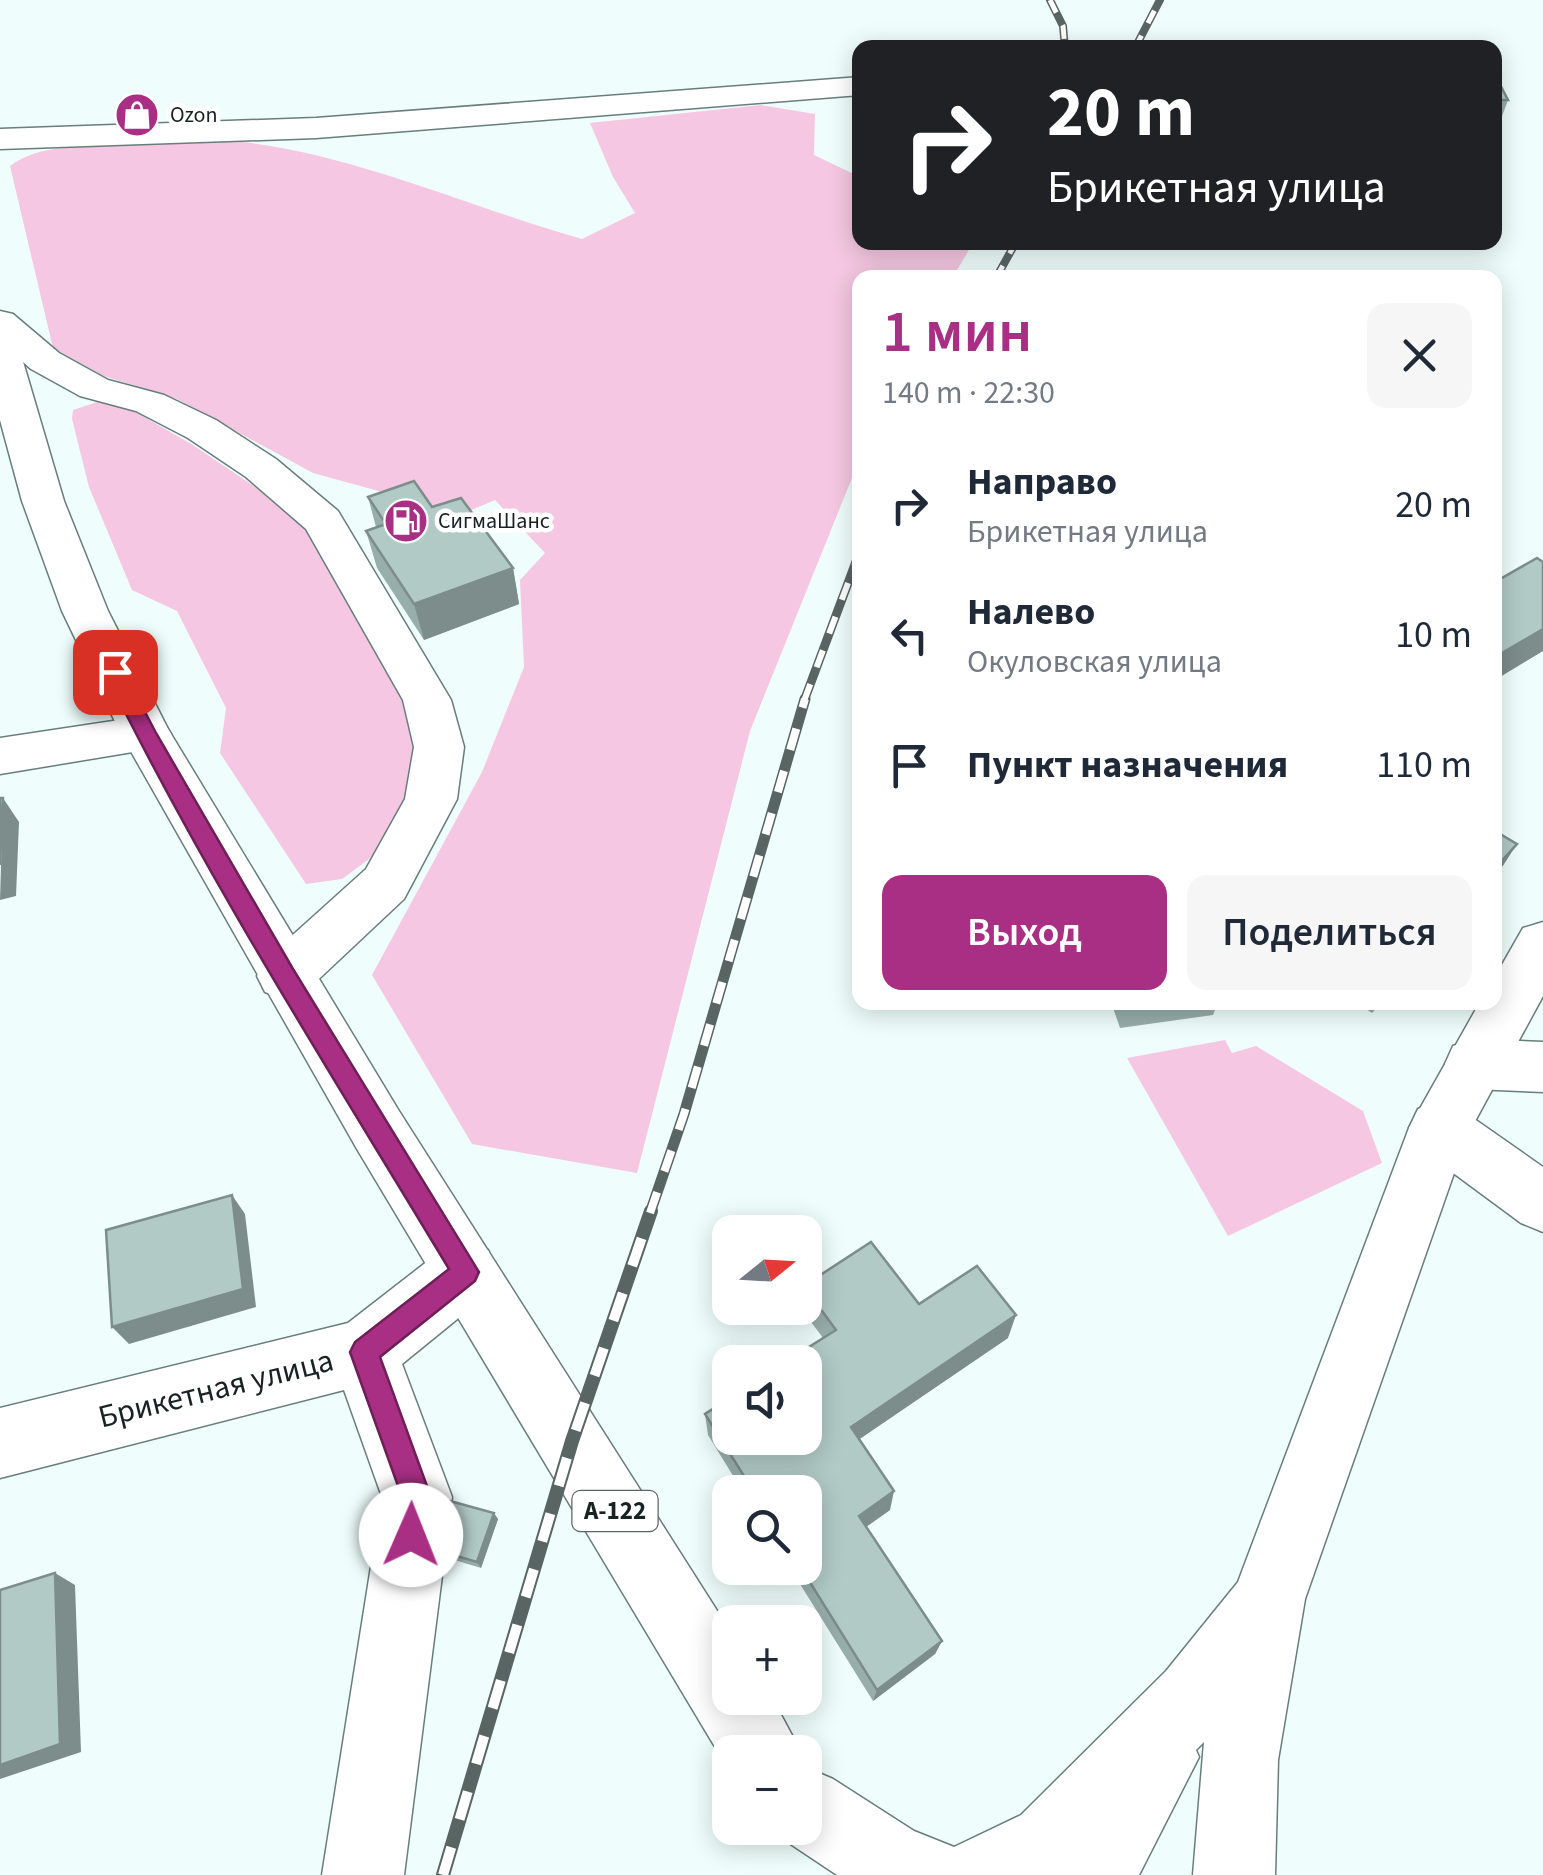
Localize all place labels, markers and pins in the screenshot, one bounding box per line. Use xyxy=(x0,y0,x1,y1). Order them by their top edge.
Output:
shop icon: Ozon xyxy=(114,92,160,138)
place label: Ozon xyxy=(170,99,218,131)
fuel station icon: СигмаШанс xyxy=(383,498,429,544)
place label: СигмаШанс xyxy=(438,505,550,537)
pin xyxy=(73,630,158,715)

